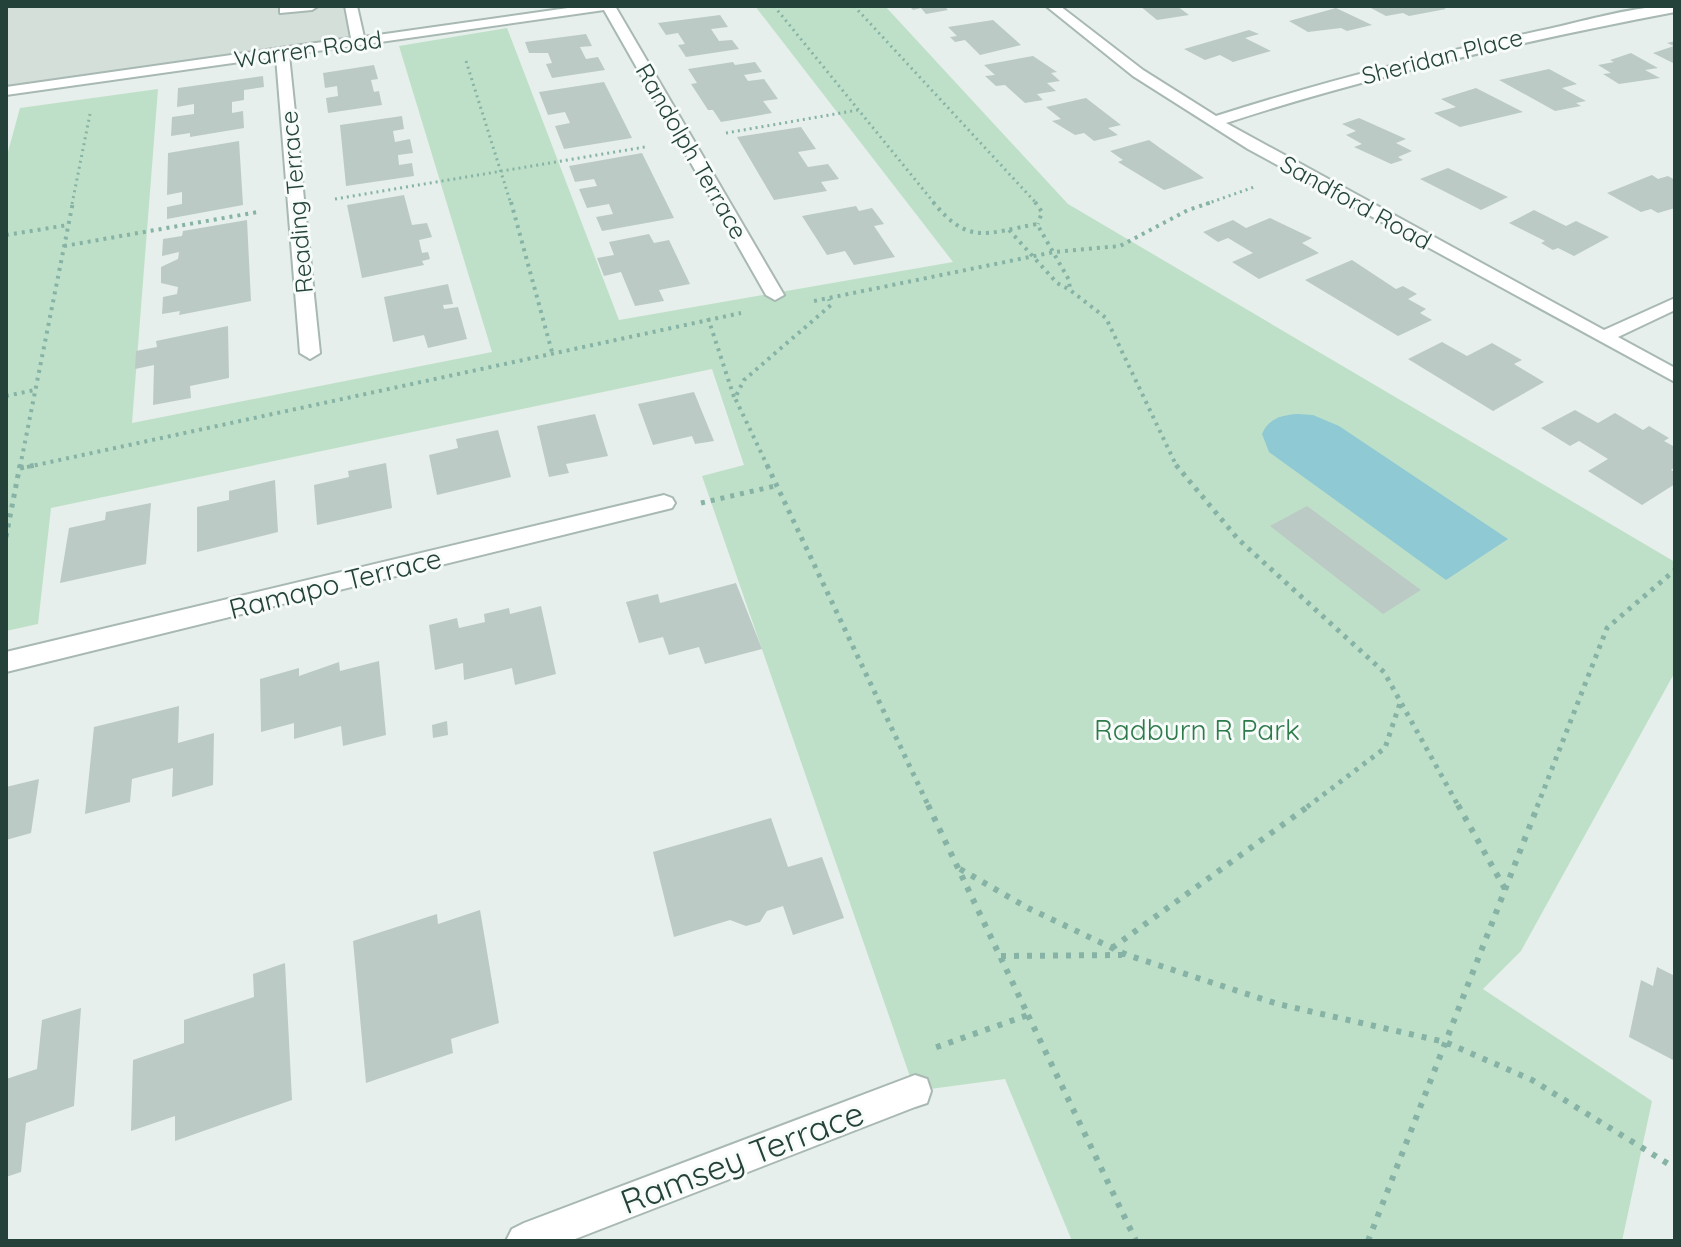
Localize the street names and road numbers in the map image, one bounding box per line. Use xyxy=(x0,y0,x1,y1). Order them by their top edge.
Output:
street label: Sheridan Place xyxy=(1358,21,1526,91)
street label: Warren Road xyxy=(232,24,384,74)
street label: Randolph Terrace xyxy=(630,58,754,244)
street label: Reading Terrace xyxy=(273,109,319,295)
street label: Sandford Road xyxy=(1275,148,1437,256)
street label: Ramapo Terrace xyxy=(225,540,445,626)
street label: Ramsey Terrace xyxy=(614,1091,870,1223)

